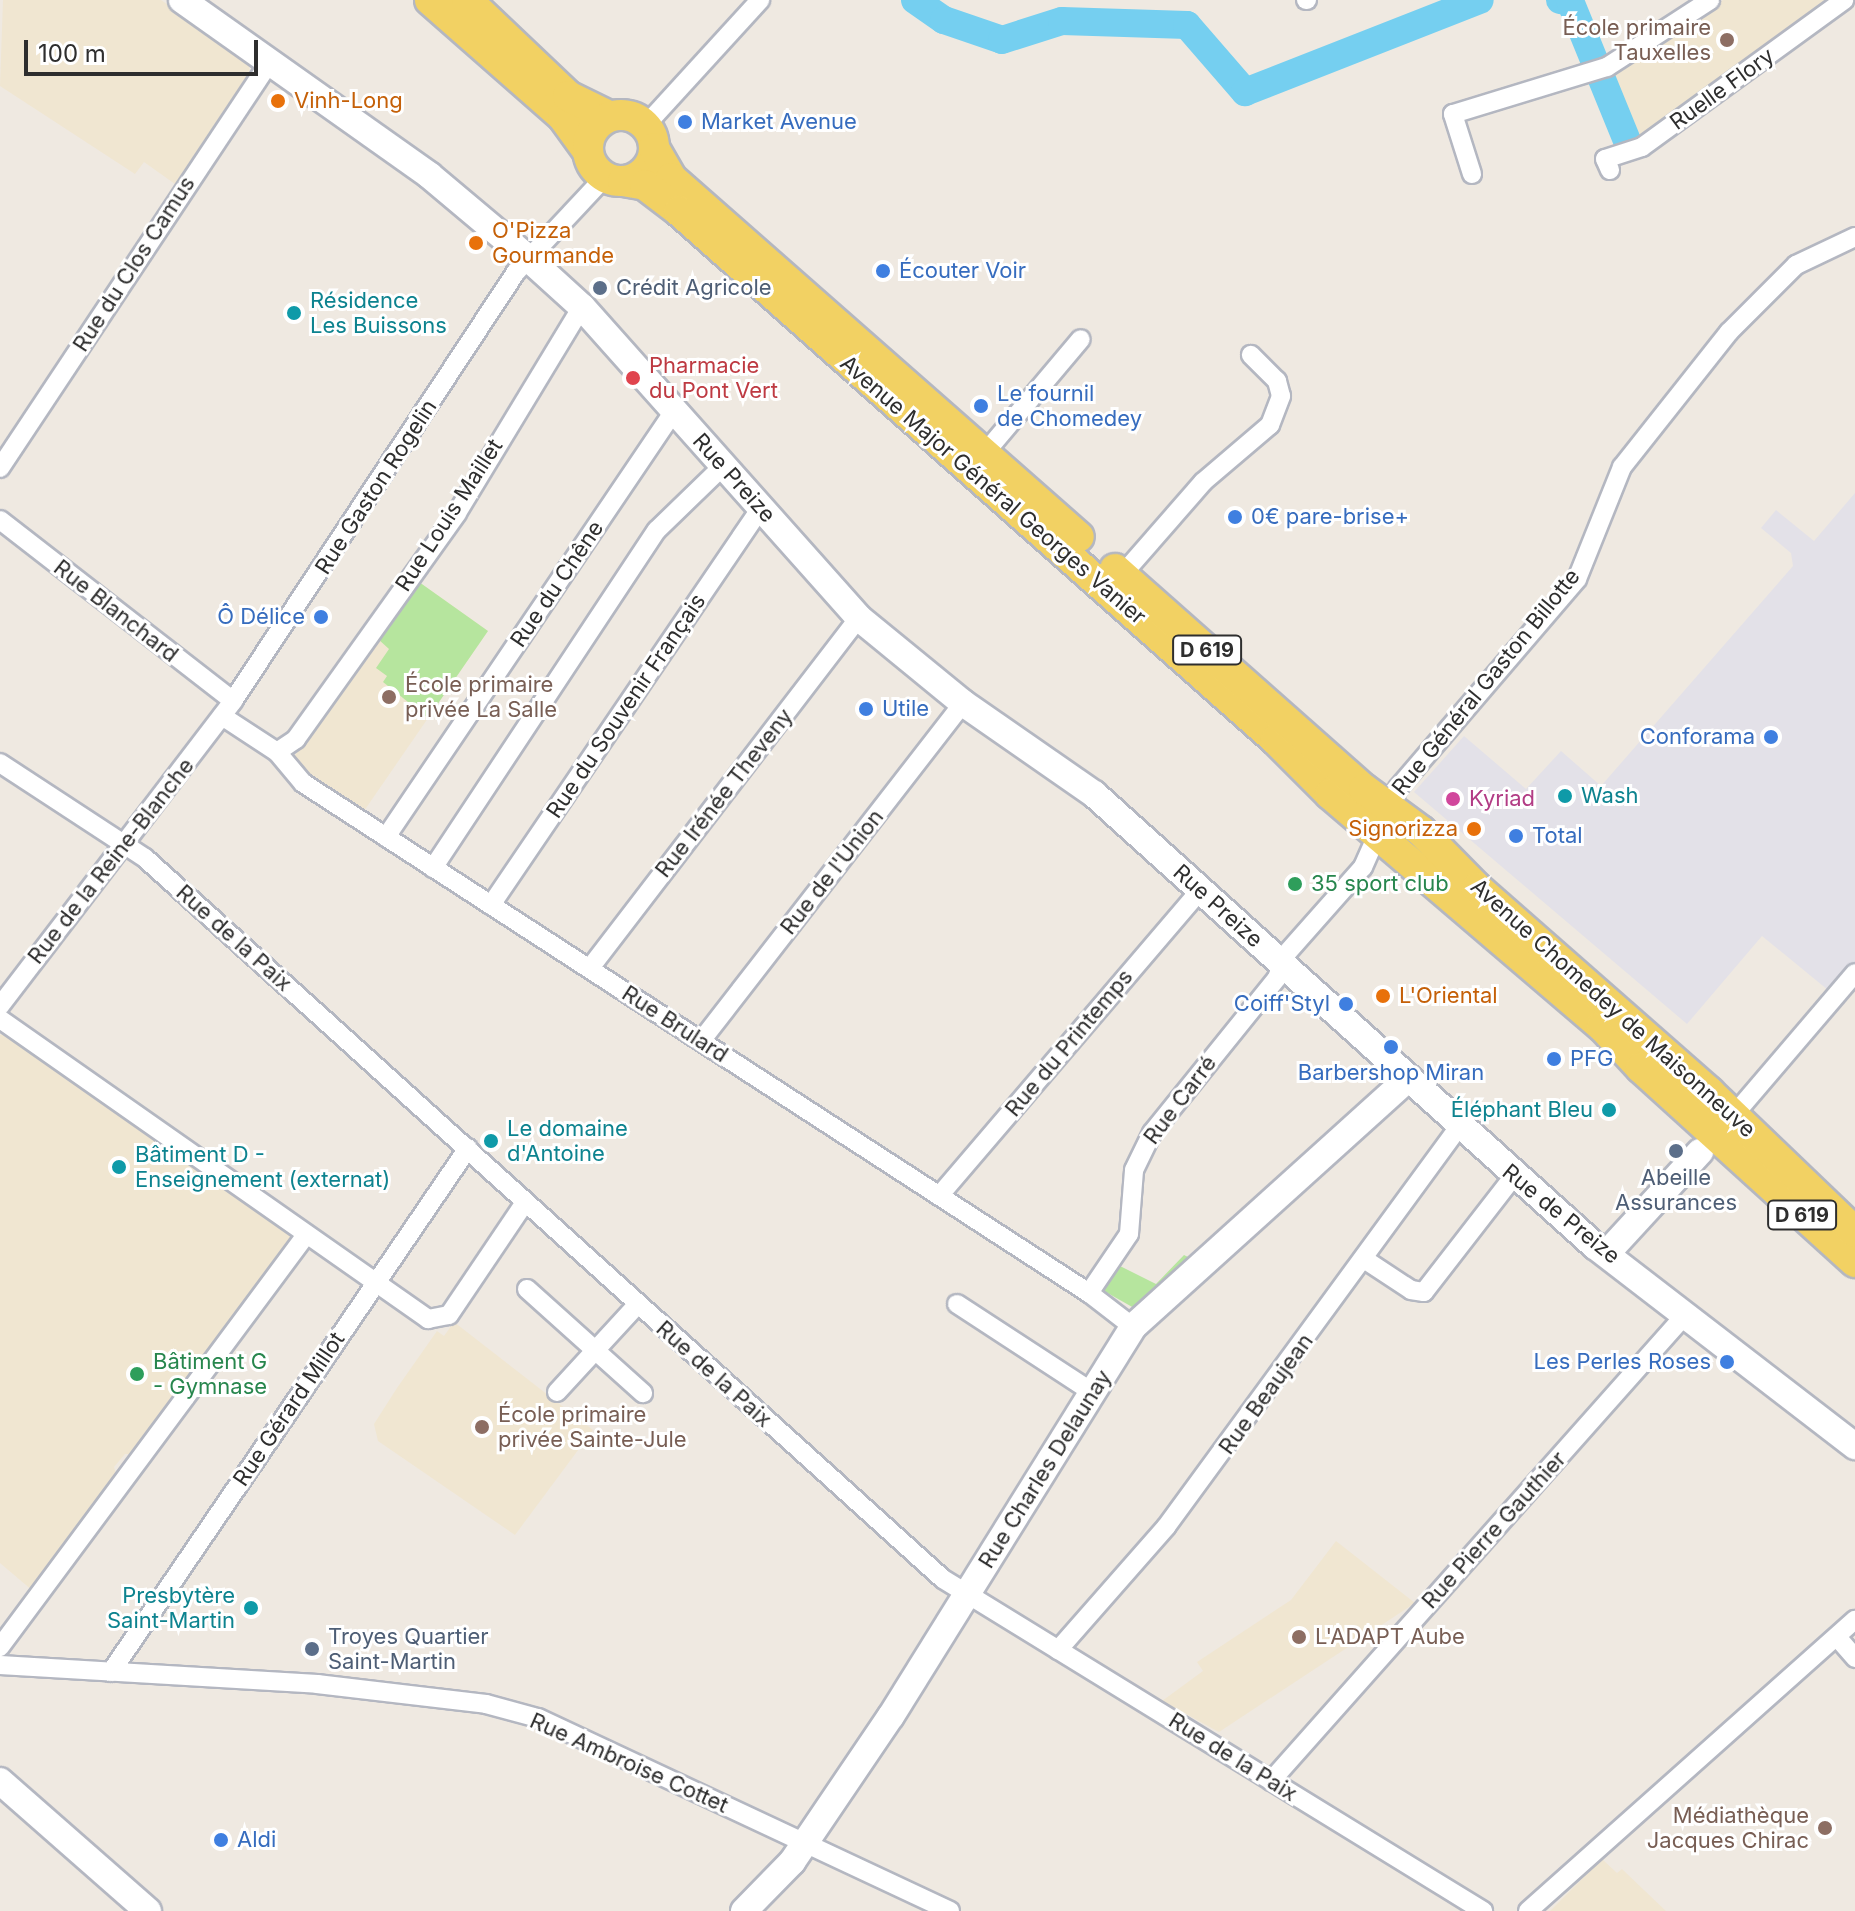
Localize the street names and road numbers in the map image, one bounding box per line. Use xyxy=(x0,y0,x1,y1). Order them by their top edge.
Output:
street label: Ruelle Flory xyxy=(1665,42,1779,136)
street label: Rue du Clos Camus xyxy=(67,171,201,357)
street label: Avenue Major Général Georges Vanier xyxy=(835,350,1151,630)
street label: Rue Gaston Rogelin xyxy=(310,395,442,579)
street label: Rue Preize xyxy=(687,428,781,528)
street label: Rue Louis Maillet xyxy=(390,434,508,596)
street label: Rue du Chêne xyxy=(505,516,609,652)
street label: Rue Blanchard xyxy=(49,554,183,668)
street label: Rue Général Gaston Billotte xyxy=(1387,564,1585,800)
street label: Rue du Souvenir Français xyxy=(541,589,711,823)
road number: D 619 xyxy=(1171,634,1243,666)
street label: Rue Irénée Theveny xyxy=(650,703,798,883)
street label: Rue de la Reine-Blanche xyxy=(22,753,200,969)
street label: Rue de l'Union xyxy=(775,804,889,940)
street label: Rue Preize xyxy=(1168,859,1268,953)
street label: Avenue Chomedey de Maisonneuve xyxy=(1465,873,1761,1143)
street label: Rue de la Paix xyxy=(171,879,297,997)
street label: Rue du Printemps xyxy=(1000,964,1138,1122)
street label: Rue Brulard xyxy=(617,980,733,1068)
street label: Rue Carré xyxy=(1138,1051,1222,1149)
street label: Rue de Preize xyxy=(1497,1159,1625,1269)
road number: D 619 xyxy=(1766,1199,1838,1231)
street label: Rue de la Paix xyxy=(651,1315,777,1433)
street label: Rue Gérard Millot xyxy=(228,1327,350,1491)
street label: Rue Beaujean xyxy=(1213,1329,1319,1459)
street label: Rue Charles Delaunay xyxy=(973,1365,1117,1573)
street label: Rue Pierre Gauthier xyxy=(1416,1446,1572,1614)
street label: Rue Ambroise Cottet xyxy=(526,1707,732,1819)
street label: Rue de la Paix xyxy=(1164,1707,1302,1807)

